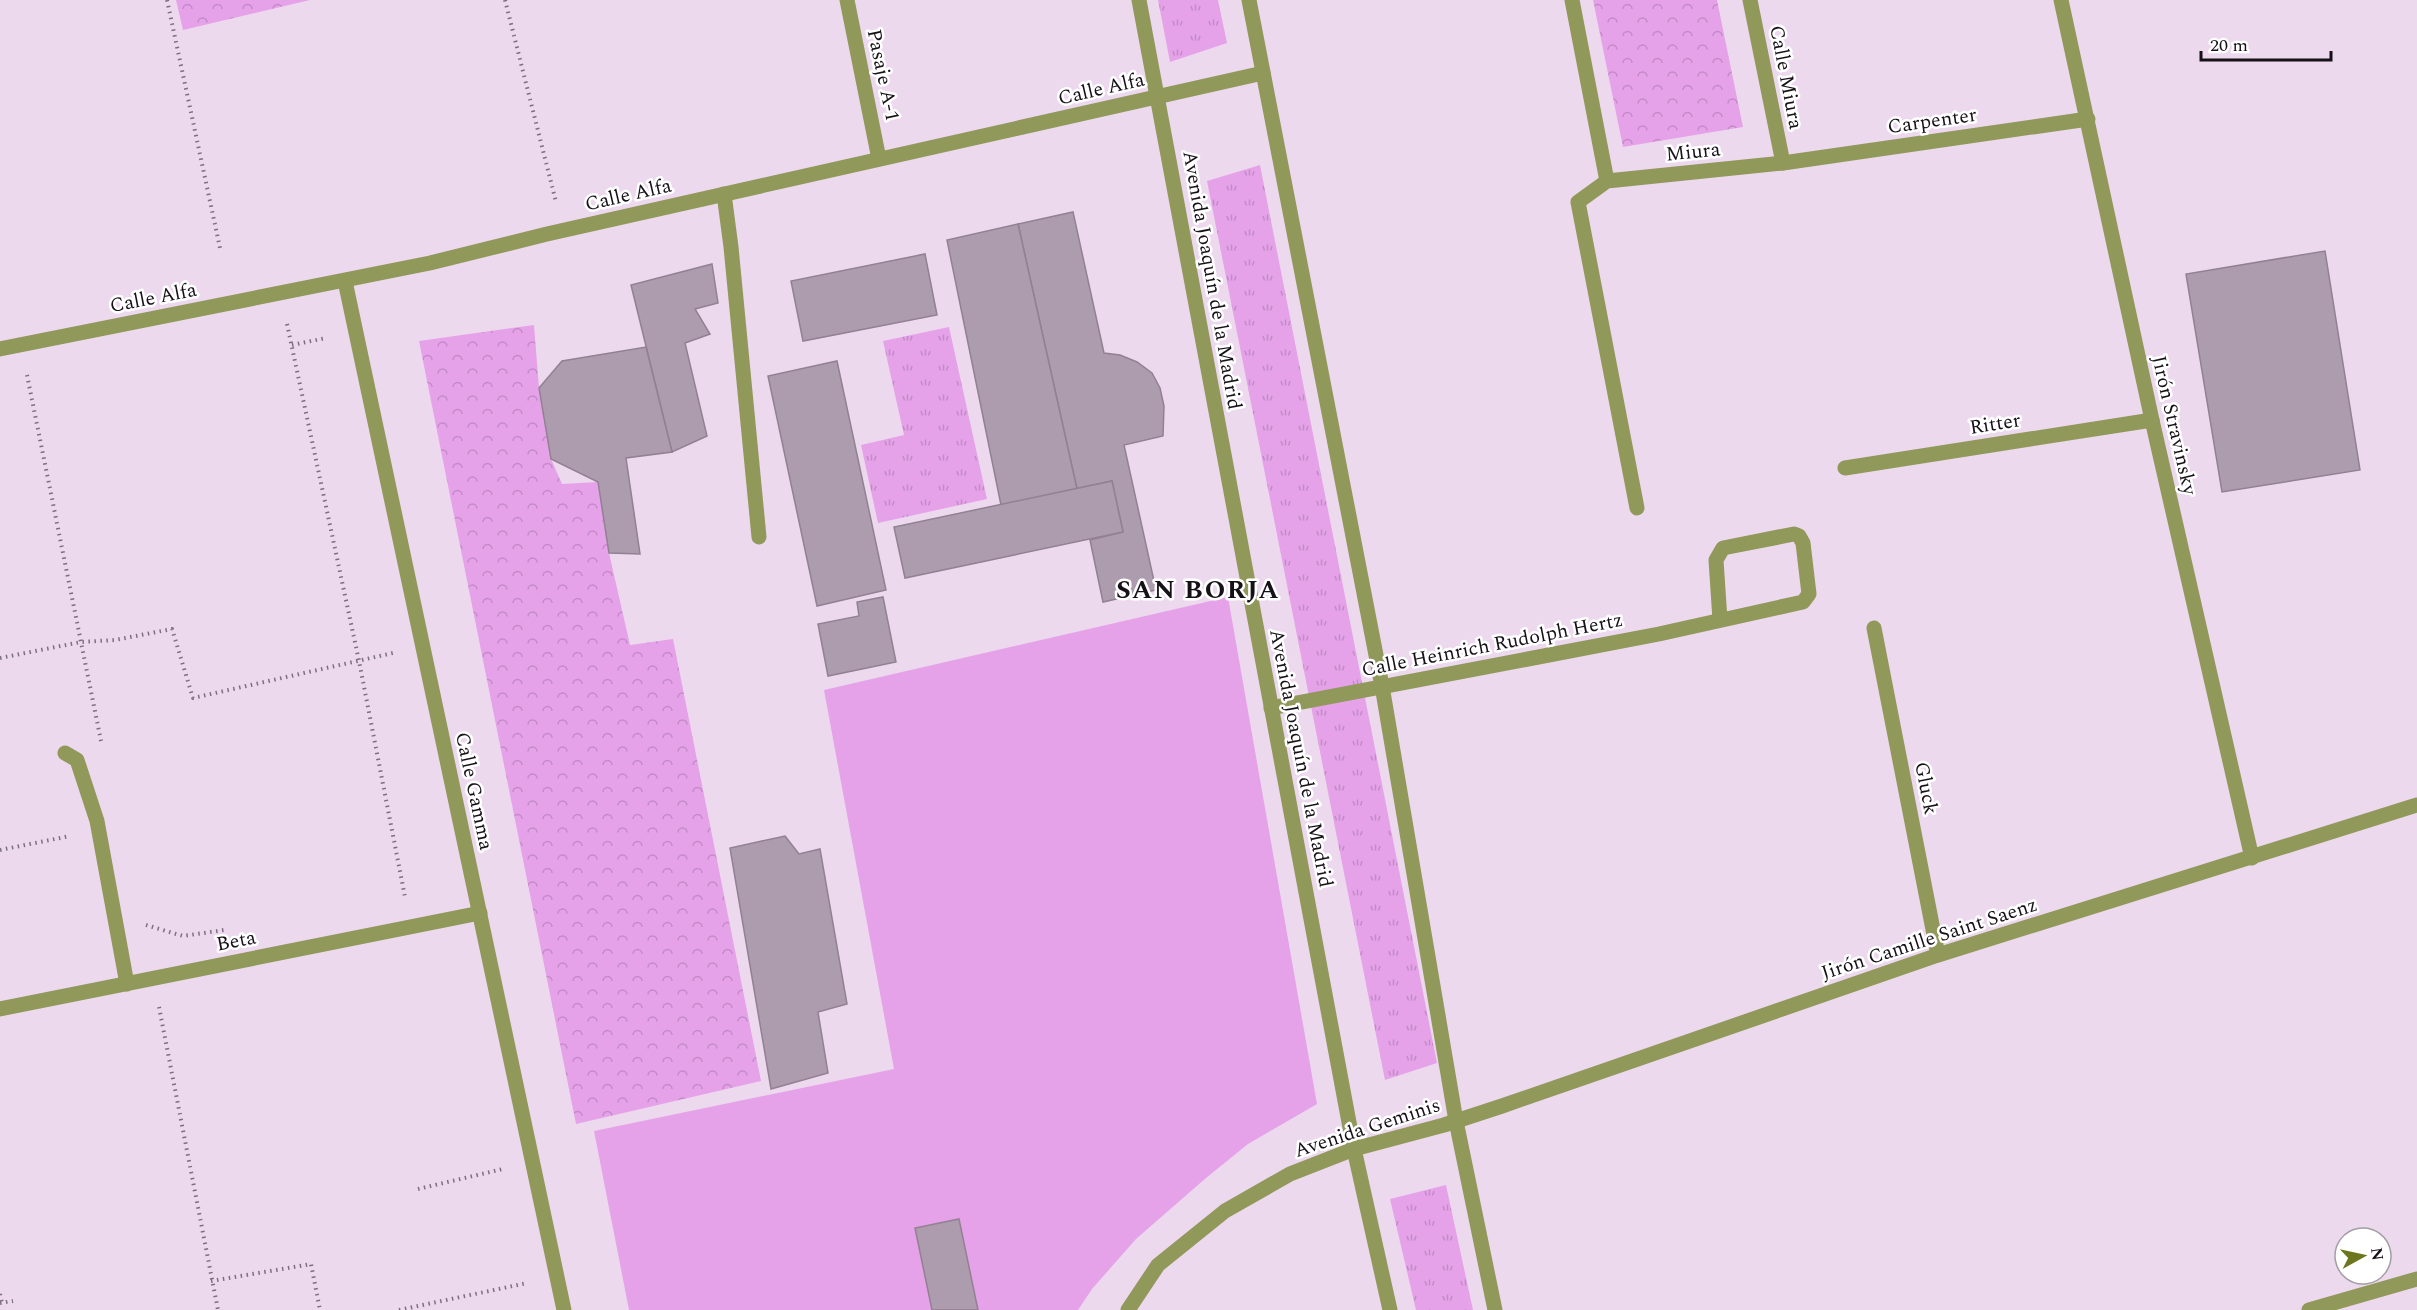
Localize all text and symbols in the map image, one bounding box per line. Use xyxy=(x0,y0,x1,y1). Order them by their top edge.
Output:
street label: Calle Miura xyxy=(1761,23,1811,132)
scale bar xyxy=(2201,24,2332,62)
street label: Pasaje A-1 xyxy=(859,26,907,124)
text: 20 m xyxy=(2210,32,2248,59)
street label: Calle Alfa xyxy=(1055,64,1148,113)
street label: Carpenter xyxy=(1886,100,1979,142)
street label: Miura xyxy=(1664,134,1722,170)
street label: Avenida Joaquín de la Madrid xyxy=(1174,148,1250,412)
street label: Calle Alfa xyxy=(582,170,675,219)
street label: Calle Alfa xyxy=(107,275,199,321)
street label: Jirón Stravinsky xyxy=(2143,353,2205,499)
street label: Ritter xyxy=(1967,405,2023,443)
district label: SAN BORJA xyxy=(1116,570,1280,610)
street label: Calle Heinrich Rudolph Hertz xyxy=(1359,605,1625,685)
street label: Avenida Joaquín de la Madrid xyxy=(1261,626,1341,890)
street label: Calle Gamma xyxy=(447,729,501,853)
street label: Gluck xyxy=(1906,759,1946,817)
street label: Jirón Camille Saint Saenz xyxy=(1817,890,2041,988)
street label: Beta xyxy=(214,922,259,960)
street label: Avenida Geminis xyxy=(1290,1090,1444,1166)
north arrow xyxy=(2333,1226,2393,1286)
text: N xyxy=(2364,1246,2390,1262)

